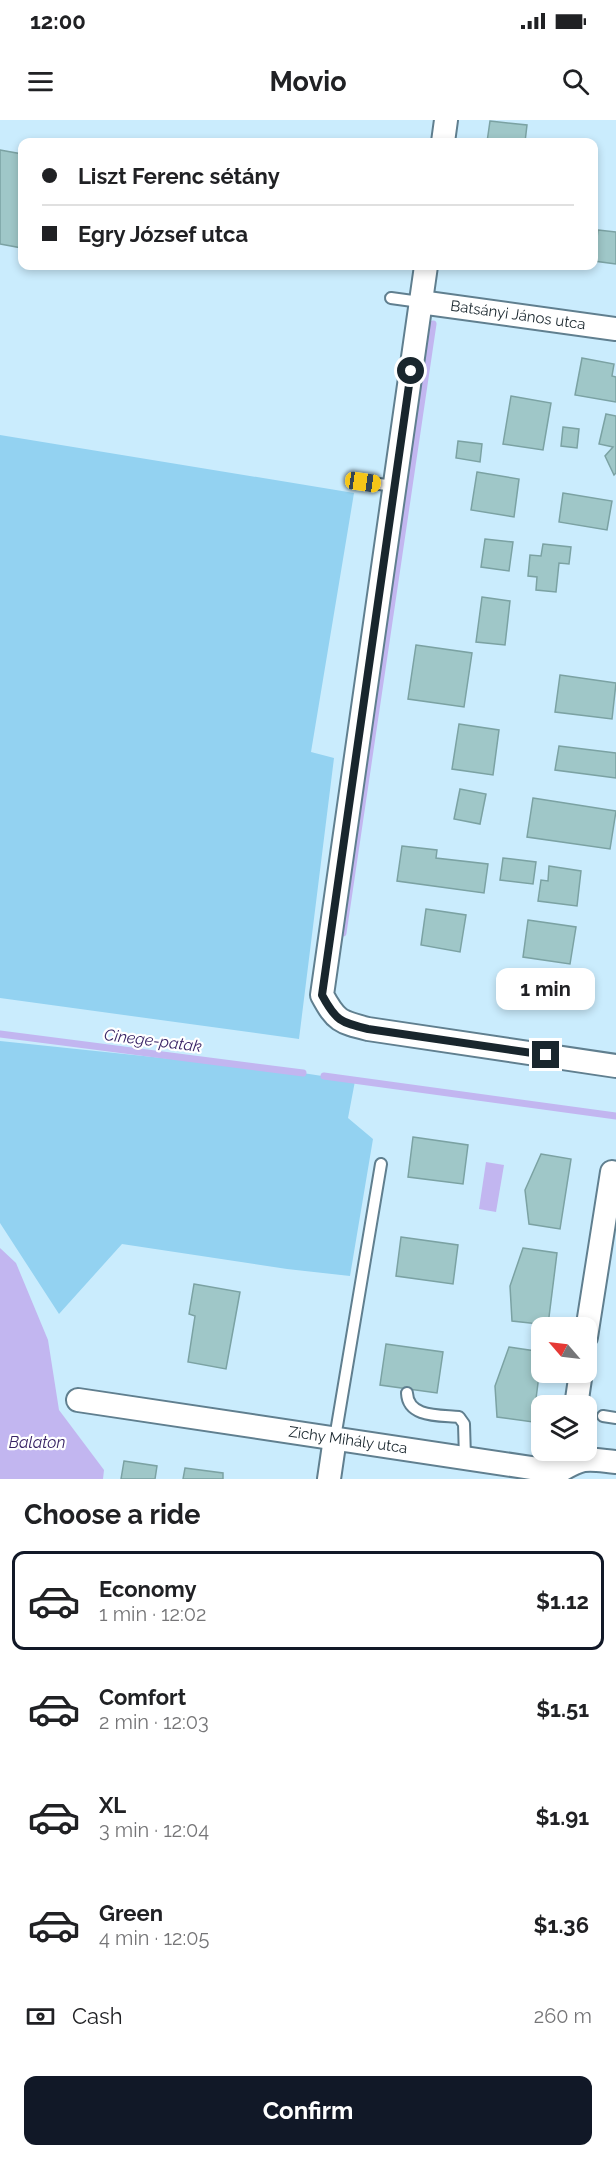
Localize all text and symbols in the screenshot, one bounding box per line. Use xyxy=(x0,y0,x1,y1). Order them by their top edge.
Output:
text: 12:00 xyxy=(30,8,86,34)
icon: menu xyxy=(24,65,57,98)
icon: search xyxy=(559,65,592,98)
text: Movio xyxy=(269,66,347,97)
text: Liszt Ferenc sétány xyxy=(78,163,280,189)
text: Egry József utca xyxy=(78,221,248,247)
street label: Batsányi János utca xyxy=(449,297,587,333)
route start xyxy=(397,357,424,384)
car xyxy=(344,471,382,493)
callout: 1 min xyxy=(496,968,596,1010)
text: 1 min xyxy=(520,977,571,1001)
water label: Cinege-patak xyxy=(103,1025,203,1056)
route end xyxy=(532,1041,559,1068)
north arrow xyxy=(531,1317,597,1383)
map controls xyxy=(531,1317,597,1461)
button: layers xyxy=(531,1395,597,1461)
street label: Zichy Mihály utca xyxy=(287,1423,409,1457)
water label: Balaton xyxy=(9,1433,65,1452)
text: Choose a ride xyxy=(24,1499,200,1530)
icon: car xyxy=(27,1574,81,1628)
text: Economy xyxy=(99,1576,197,1602)
text: $1.12 xyxy=(536,1588,589,1614)
text: 1 min · 12:02 xyxy=(99,1602,206,1626)
icon: car xyxy=(27,1682,81,1736)
text: Comfort xyxy=(99,1684,186,1710)
text: $1.51 xyxy=(536,1696,589,1722)
text: 2 min · 12:03 xyxy=(99,1710,209,1734)
icon: car xyxy=(27,1790,81,1844)
text: XL xyxy=(99,1792,126,1818)
text: $1.91 xyxy=(535,1804,589,1830)
text: 3 min · 12:04 xyxy=(99,1818,209,1842)
icon: car xyxy=(27,1898,81,1952)
text: Green xyxy=(99,1900,163,1926)
text: $1.36 xyxy=(534,1912,589,1938)
text: 4 min · 12:05 xyxy=(99,1926,209,1950)
icon: cash xyxy=(24,2000,57,2033)
text: Cash xyxy=(72,2003,123,2029)
text: 260 m xyxy=(534,2004,592,2028)
button: Confirm xyxy=(24,2076,592,2145)

